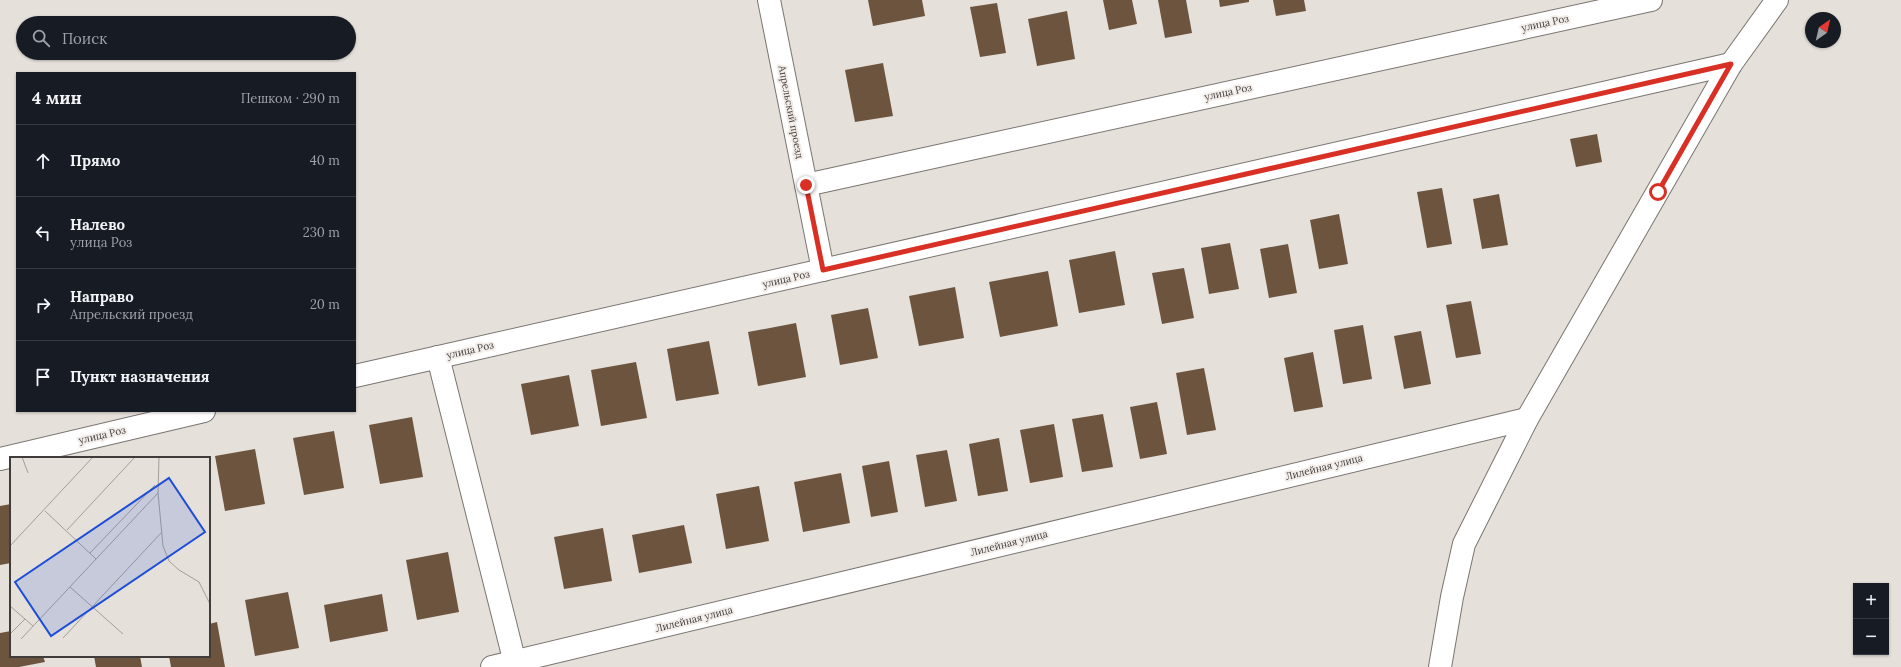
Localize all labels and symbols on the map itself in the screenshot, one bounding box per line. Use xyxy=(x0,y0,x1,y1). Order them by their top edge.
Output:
street label: улица Роз xyxy=(1520,12,1570,34)
north arrow xyxy=(1805,12,1841,48)
street label: Апрельский проезд xyxy=(775,63,806,160)
street label: улица Роз xyxy=(1203,81,1253,103)
route end xyxy=(797,176,815,194)
route start xyxy=(1649,183,1667,201)
street label: улица Роз xyxy=(761,267,811,291)
street label: улица Роз xyxy=(445,338,495,362)
street label: улица Роз xyxy=(77,423,127,447)
street label: Лилейная улица xyxy=(1284,451,1364,483)
inset map xyxy=(10,457,210,657)
street label: Лилейная улица xyxy=(969,527,1049,559)
street label: Лилейная улица xyxy=(654,603,734,635)

